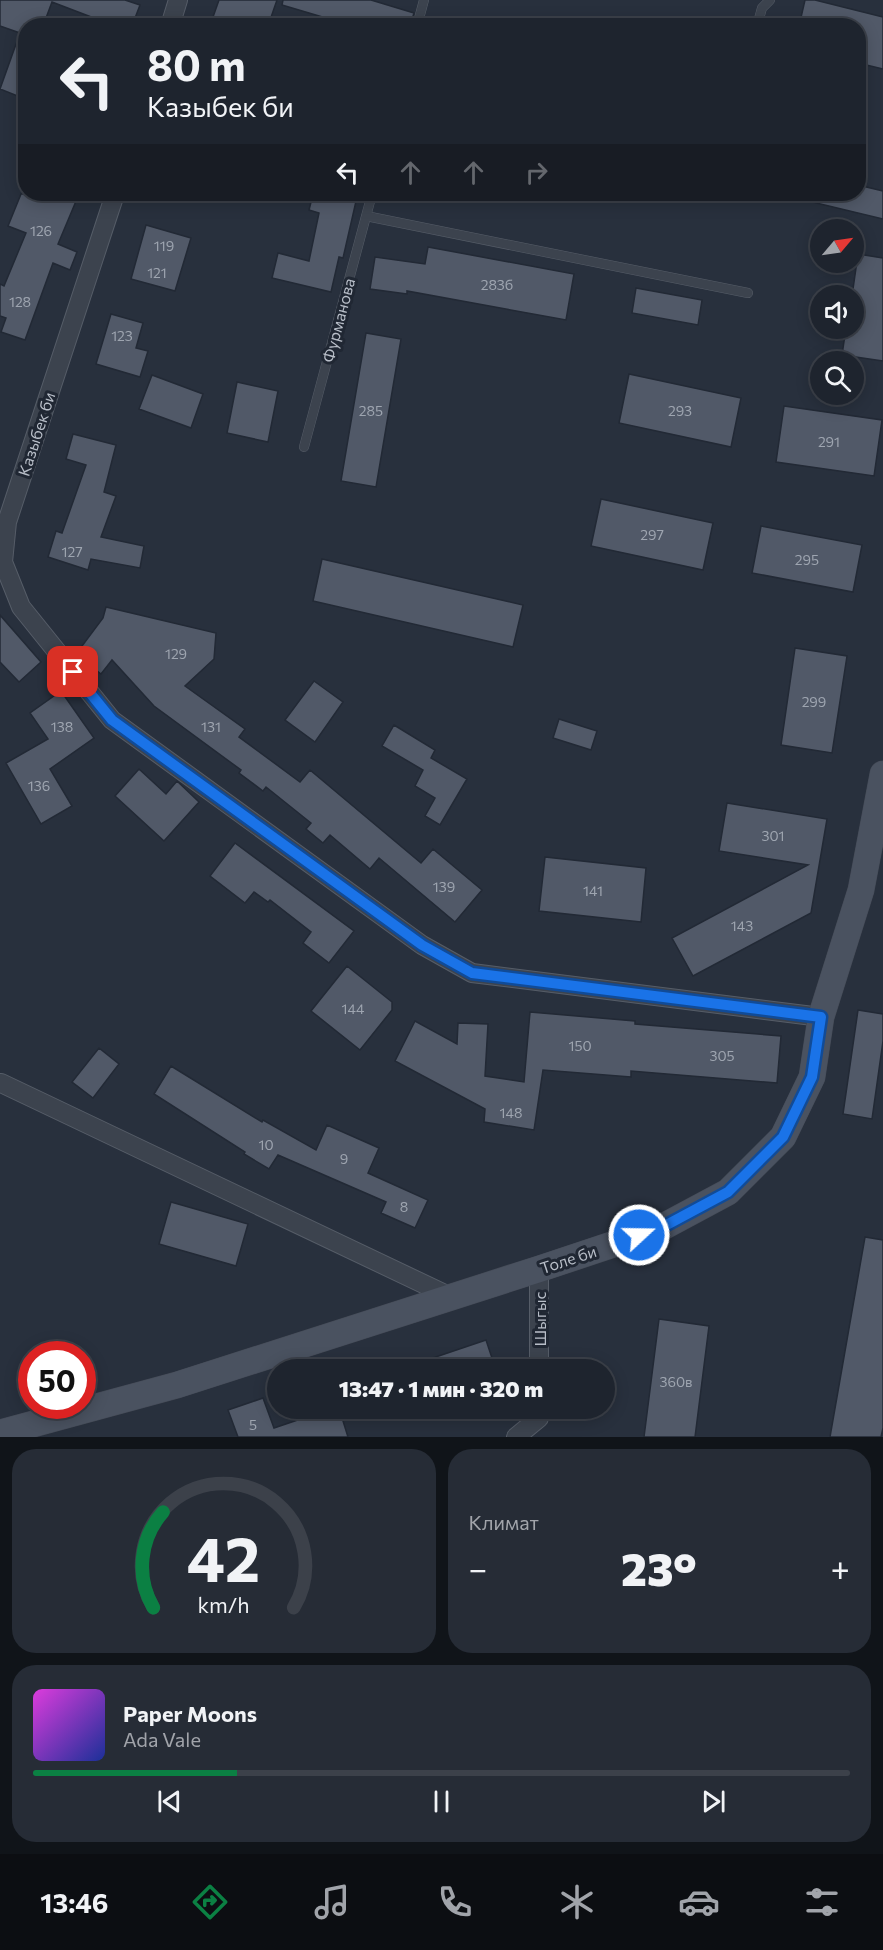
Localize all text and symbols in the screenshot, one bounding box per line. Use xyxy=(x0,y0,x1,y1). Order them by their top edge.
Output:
text: 80 m xyxy=(147,38,246,90)
icon: left xyxy=(48,42,126,120)
text: Казыбек би xyxy=(147,90,294,123)
icon: left xyxy=(331,156,364,189)
icon: ahead xyxy=(394,156,427,189)
icon: ahead xyxy=(457,156,490,189)
icon: right xyxy=(520,156,553,189)
north arrow xyxy=(810,219,864,273)
map controls xyxy=(810,219,864,405)
house number: 126 xyxy=(30,222,52,239)
house number: 119 xyxy=(154,237,174,254)
house number: 121 xyxy=(147,264,167,281)
street label: Фурманова xyxy=(318,276,358,364)
house number: 283б xyxy=(481,276,513,293)
button: sound xyxy=(810,285,864,339)
house number: 128 xyxy=(9,293,31,310)
house number: 123 xyxy=(111,327,133,344)
button: search xyxy=(810,351,864,405)
street label: Казыбек би xyxy=(14,390,58,478)
house number: 285 xyxy=(359,402,383,419)
house number: 293 xyxy=(668,402,692,419)
house number: 291 xyxy=(818,433,840,450)
house number: 297 xyxy=(640,526,664,543)
house number: 127 xyxy=(61,543,83,560)
house number: 295 xyxy=(795,551,819,568)
house number: 129 xyxy=(165,645,187,662)
pin xyxy=(47,646,98,697)
icon: arrive xyxy=(56,655,89,688)
house number: 299 xyxy=(802,693,826,710)
house number: 138 xyxy=(51,718,73,735)
house number: 131 xyxy=(201,718,221,735)
house number: 136 xyxy=(28,777,50,794)
house number: 301 xyxy=(761,827,785,844)
house number: 139 xyxy=(433,878,455,895)
house number: 141 xyxy=(583,882,603,899)
house number: 143 xyxy=(731,917,753,934)
house number: 144 xyxy=(342,1000,365,1017)
house number: 150 xyxy=(568,1037,592,1054)
house number: 305 xyxy=(709,1047,735,1064)
house number: 148 xyxy=(500,1104,522,1121)
house number: 10 xyxy=(258,1136,274,1153)
house number: 9 xyxy=(340,1150,348,1167)
house number: 8 xyxy=(400,1198,408,1215)
position arrow xyxy=(607,1203,671,1267)
street label: Толе би xyxy=(537,1241,599,1277)
street label: Шыгыс xyxy=(530,1292,549,1346)
speed limit sign: 50 xyxy=(18,1341,96,1419)
house number: 360в xyxy=(659,1373,693,1390)
text: 13:47 · 1 мин · 320 m xyxy=(339,1375,543,1402)
house number: 5 xyxy=(249,1416,257,1433)
text: Климат xyxy=(469,1510,539,1534)
text: 42 xyxy=(187,1519,260,1595)
text: 23° xyxy=(621,1540,697,1595)
text: − xyxy=(469,1547,487,1588)
text: + xyxy=(831,1547,850,1588)
text: km/h xyxy=(198,1591,250,1617)
text: Paper Moons xyxy=(123,1700,257,1727)
text: Ada Vale xyxy=(123,1727,201,1751)
icon: previous xyxy=(153,1785,186,1818)
icon: pause xyxy=(425,1785,458,1818)
icon: next xyxy=(697,1785,730,1818)
icon: directions xyxy=(189,1881,231,1923)
icon: music xyxy=(311,1881,353,1923)
icon: phone xyxy=(434,1881,476,1923)
icon: climate xyxy=(556,1881,598,1923)
icon: car xyxy=(678,1881,720,1923)
icon: filters xyxy=(801,1881,843,1923)
text: 13:46 xyxy=(40,1886,109,1919)

